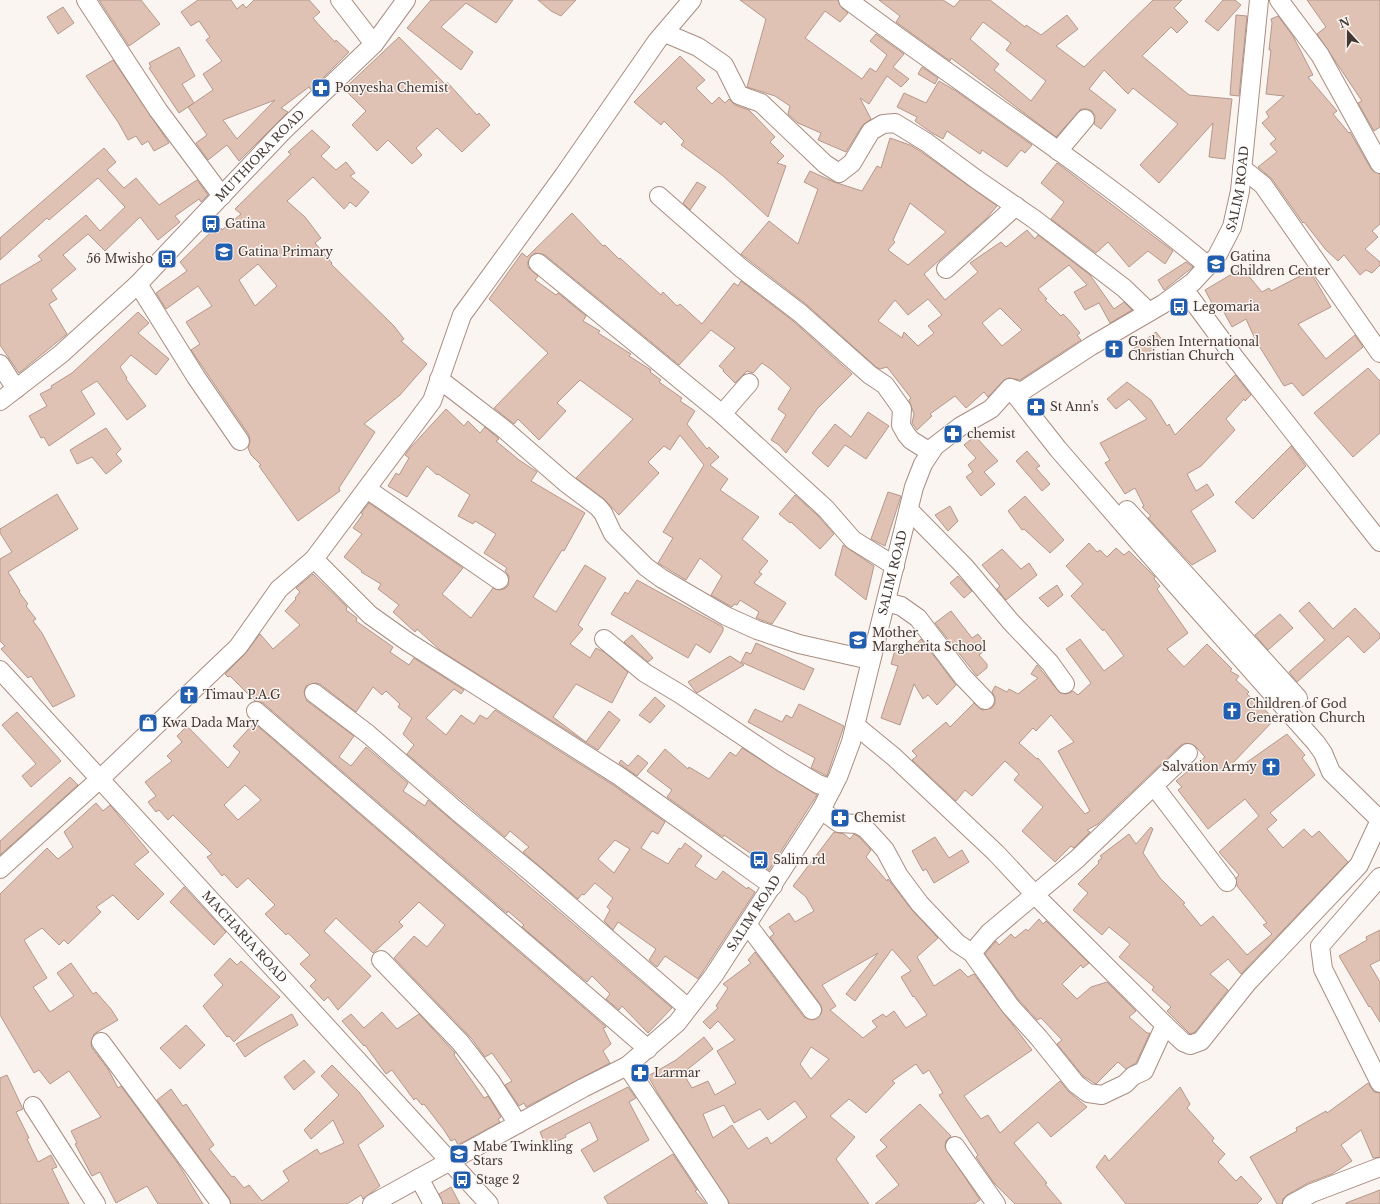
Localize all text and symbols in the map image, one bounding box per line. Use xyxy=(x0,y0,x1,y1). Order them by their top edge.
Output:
north arrow xyxy=(1328,12,1368,52)
text: N xyxy=(1337,14,1352,31)
pharmacy icon: Ponyesha Chemist xyxy=(310,77,332,99)
place label: Ponyesha Chemist xyxy=(335,80,449,95)
street label: MUTHIORA ROAD xyxy=(212,106,307,205)
street label: SALIM ROAD xyxy=(1223,145,1251,235)
bus stop icon: Gatina xyxy=(200,213,222,235)
place label: Gatina xyxy=(225,216,266,231)
school or university icon: Gatina Primary xyxy=(213,241,235,263)
place label: Gatina Primary xyxy=(238,244,333,259)
bus stop icon: 56 Mwisho xyxy=(156,248,178,270)
place label: Gatina Children Center xyxy=(1230,249,1330,278)
place label: 56 Mwisho xyxy=(86,251,153,266)
school or university icon: Gatina Children Center xyxy=(1205,253,1227,275)
bus stop icon: Legomaria xyxy=(1168,296,1190,318)
place label: Legomaria xyxy=(1193,299,1260,314)
place label: Goshen International Christian Church xyxy=(1128,334,1259,363)
church icon: Goshen International Christian Church xyxy=(1103,338,1125,360)
pharmacy icon: St Ann's xyxy=(1025,396,1047,418)
place label: St Ann's xyxy=(1050,399,1099,414)
pharmacy icon: chemist xyxy=(942,423,964,445)
place label: chemist xyxy=(967,426,1016,441)
street label: SALIM ROAD xyxy=(875,528,910,617)
place label: Mother Margherita School xyxy=(872,625,986,654)
school or university icon: Mother Margherita School xyxy=(847,629,869,651)
church icon: Timau P.A.G xyxy=(178,684,200,706)
place label: Timau P.A.G xyxy=(203,687,281,702)
place label: Children of God Generation Church xyxy=(1246,696,1365,725)
church icon: Children of God Generation Church xyxy=(1221,700,1243,722)
shop icon: Kwa Dada Mary xyxy=(137,712,159,734)
place label: Kwa Dada Mary xyxy=(162,715,259,730)
church icon: Salvation Army xyxy=(1260,756,1282,778)
place label: Salvation Army xyxy=(1162,759,1257,774)
pharmacy icon: Chemist xyxy=(829,807,851,829)
place label: Chemist xyxy=(854,810,906,825)
bus stop icon: Salim rd xyxy=(748,849,770,871)
place label: Salim rd xyxy=(773,852,825,867)
street label: SALIM ROAD xyxy=(724,872,784,954)
street label: MACHARIA ROAD xyxy=(199,888,291,986)
pharmacy icon: Larmar xyxy=(629,1062,651,1084)
place label: Larmar xyxy=(654,1065,701,1080)
place label: Mabe Twinkling Stars xyxy=(473,1139,574,1168)
school or university icon: Mabe Twinkling Stars xyxy=(448,1143,470,1165)
bus stop icon: Stage 2 xyxy=(451,1169,473,1191)
place label: Stage 2 xyxy=(476,1172,520,1187)

